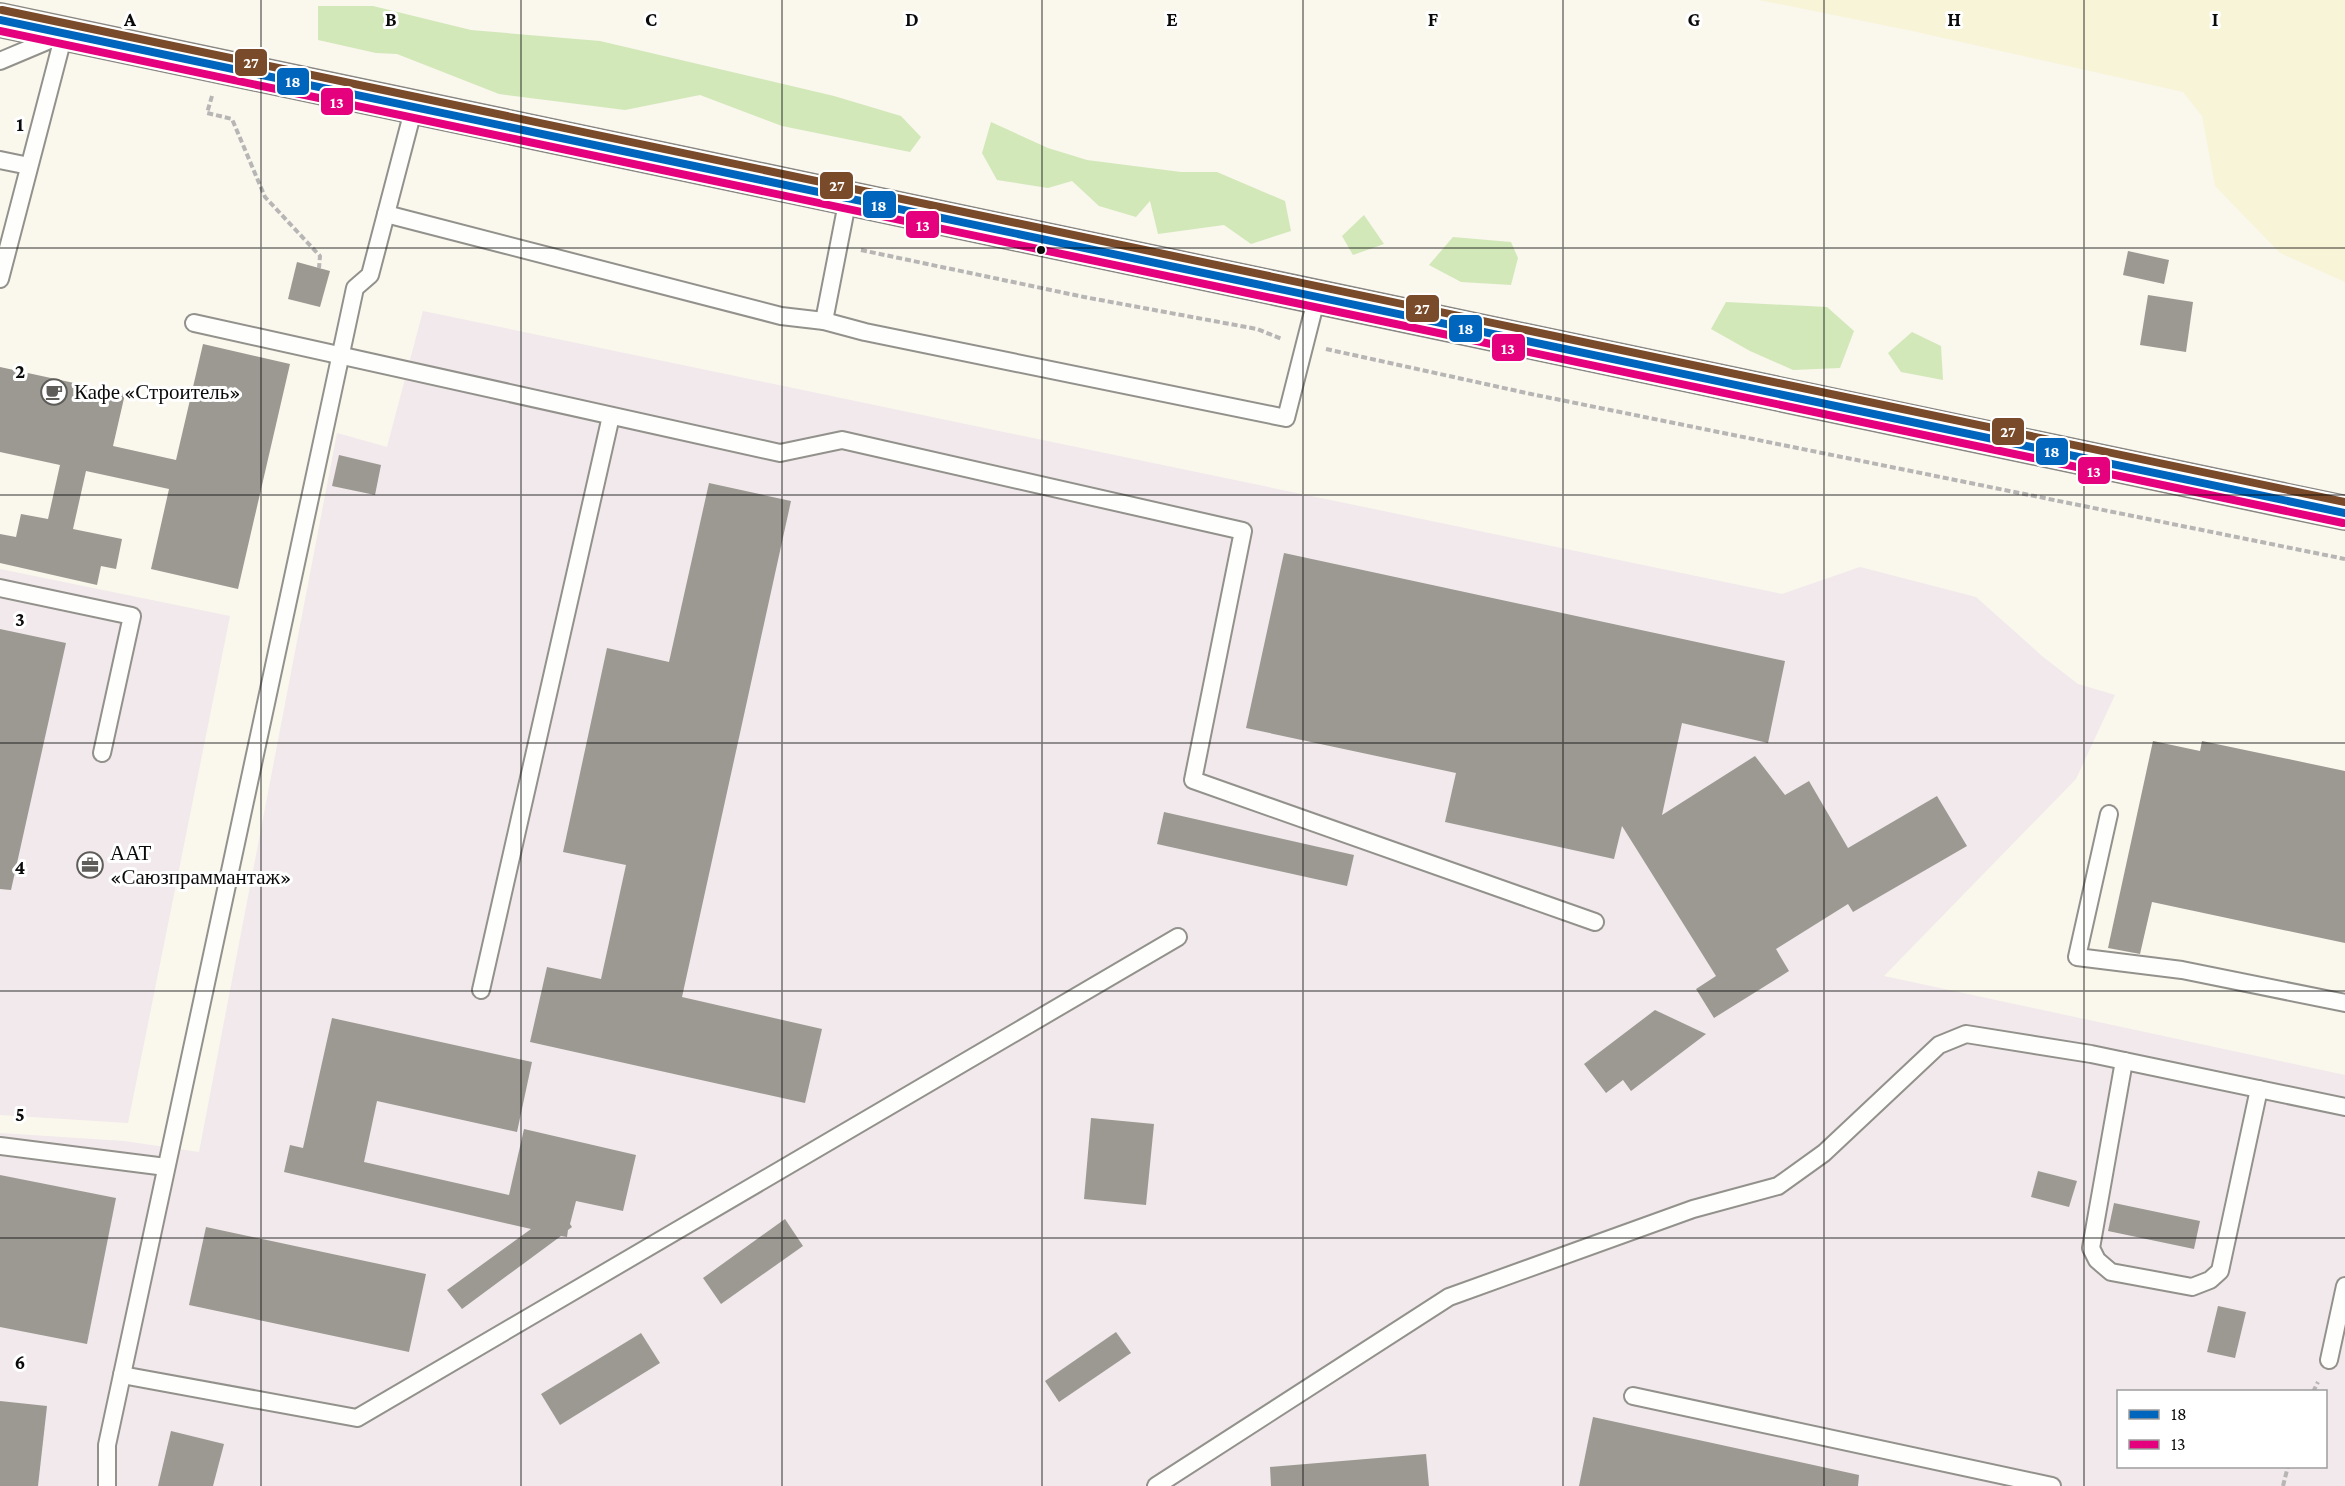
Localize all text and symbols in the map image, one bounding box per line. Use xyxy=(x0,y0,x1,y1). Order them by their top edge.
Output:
text: A xyxy=(123,8,137,30)
text: B xyxy=(385,8,397,30)
text: C xyxy=(645,8,657,30)
text: D xyxy=(905,8,919,30)
text: E xyxy=(1166,8,1178,30)
text: F xyxy=(1428,8,1439,30)
text: G xyxy=(1688,8,1701,30)
text: H xyxy=(1947,8,1961,30)
text: I xyxy=(2212,8,2219,30)
line badge: 27 xyxy=(234,48,268,77)
text: 27 xyxy=(243,54,259,71)
line badge: 18 xyxy=(276,67,310,96)
text: 18 xyxy=(285,73,301,90)
line badge: 13 xyxy=(320,87,354,116)
text: 13 xyxy=(330,94,344,111)
text: 1 xyxy=(16,113,24,135)
line badge: 27 xyxy=(819,171,854,200)
text: 27 xyxy=(829,177,845,194)
line badge: 18 xyxy=(862,190,897,219)
text: 18 xyxy=(871,197,887,214)
line badge: 13 xyxy=(905,210,940,239)
text: 13 xyxy=(916,217,930,234)
unlabelled marker xyxy=(1035,244,1047,256)
line badge: 27 xyxy=(1405,294,1440,323)
text: 27 xyxy=(1414,300,1430,317)
line badge: 18 xyxy=(1448,314,1483,343)
text: 18 xyxy=(1458,320,1474,337)
line badge: 13 xyxy=(1491,333,1526,362)
text: 13 xyxy=(1501,340,1515,357)
text: 2 xyxy=(15,360,25,382)
cafe icon: Кафе «Строитель» xyxy=(39,377,69,407)
place label: Кафе «Строитель» xyxy=(74,380,241,404)
line badge: 27 xyxy=(1991,417,2025,446)
text: 27 xyxy=(2000,423,2016,440)
line badge: 18 xyxy=(2035,437,2069,466)
text: 18 xyxy=(2044,443,2060,460)
line badge: 13 xyxy=(2077,456,2111,485)
text: 13 xyxy=(2087,463,2101,480)
text: 3 xyxy=(15,608,25,630)
place label: ААТ «Саюзпраммантаж» xyxy=(110,841,291,889)
office icon: ААТ «Саюзпраммантаж» xyxy=(75,850,105,880)
text: 4 xyxy=(15,856,26,878)
text: 5 xyxy=(15,1103,25,1125)
text: 6 xyxy=(15,1351,25,1373)
legend xyxy=(2117,1390,2327,1468)
text: 18 xyxy=(2171,1404,2187,1424)
text: 13 xyxy=(2171,1434,2186,1454)

